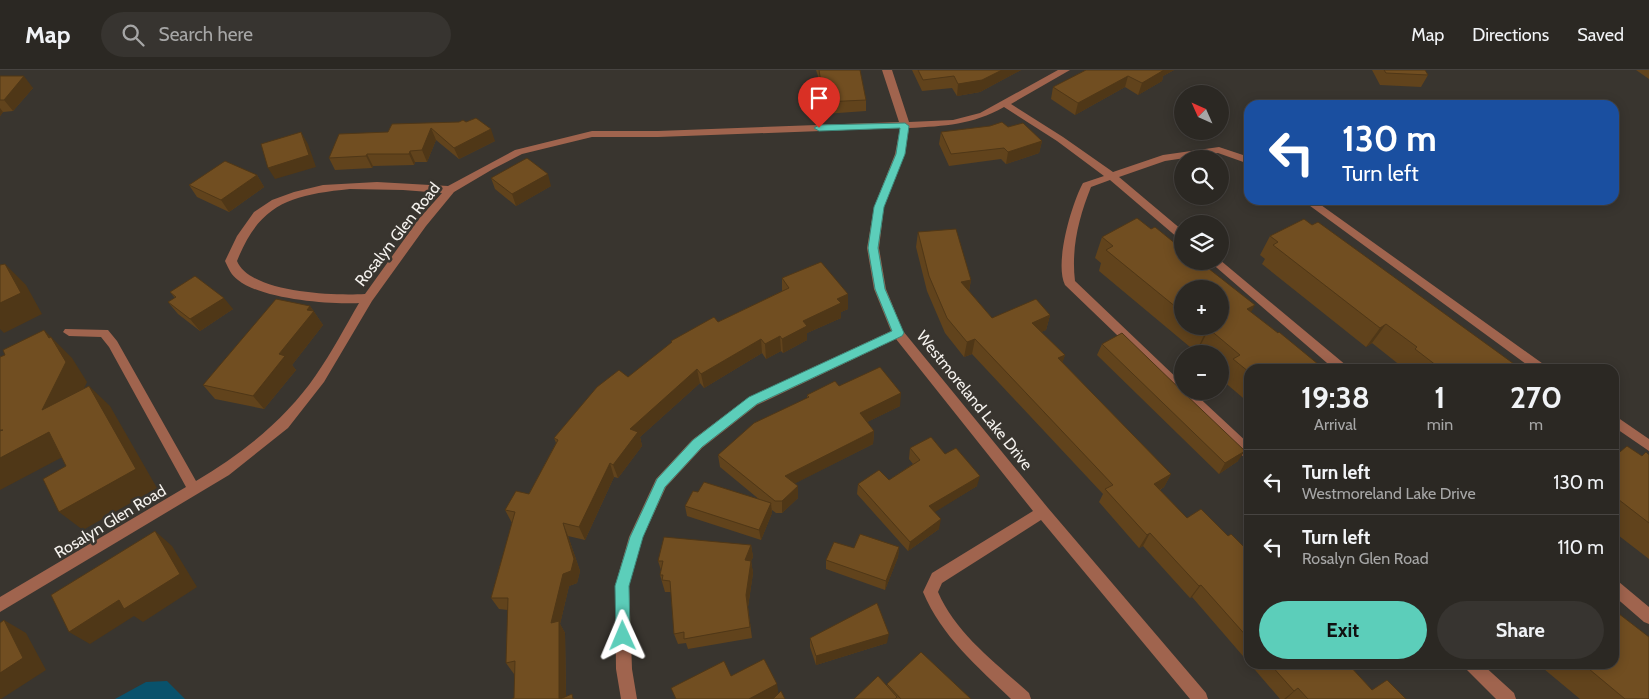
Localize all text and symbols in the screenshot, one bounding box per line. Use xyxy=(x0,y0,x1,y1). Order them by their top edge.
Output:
search box xyxy=(101,12,451,57)
text: Map xyxy=(25,20,71,49)
icon: search xyxy=(119,21,147,49)
text: Search here xyxy=(159,23,253,46)
text: Map xyxy=(1411,24,1444,46)
text: Directions xyxy=(1472,24,1549,46)
text: Saved xyxy=(1577,24,1624,46)
pin xyxy=(798,77,840,128)
icon: arrive xyxy=(805,84,833,112)
north arrow xyxy=(1174,85,1229,140)
map controls xyxy=(1174,85,1229,400)
text: 130 m xyxy=(1342,117,1437,160)
icon: left xyxy=(1259,120,1324,185)
button: search xyxy=(1174,150,1229,205)
text: Turn left xyxy=(1342,160,1419,187)
street label: Rosalyn Glen Road xyxy=(351,179,444,290)
button: layers xyxy=(1174,215,1229,270)
button: + xyxy=(1174,280,1229,335)
street label: Westmoreland Lake Drive xyxy=(913,327,1037,474)
button: − xyxy=(1174,345,1229,400)
text: 19:38 xyxy=(1301,379,1370,416)
text: 1 xyxy=(1434,379,1445,416)
text: 270 xyxy=(1510,379,1562,416)
text: Arrival xyxy=(1314,415,1357,434)
text: min xyxy=(1427,415,1453,434)
text: m xyxy=(1529,415,1543,434)
text: Turn left xyxy=(1302,461,1370,484)
icon: left xyxy=(1259,468,1287,496)
text: 130 m xyxy=(1553,471,1604,494)
street label: Rosalyn Glen Road xyxy=(51,481,169,562)
text: Westmoreland Lake Drive xyxy=(1302,484,1476,503)
text: Turn left xyxy=(1302,526,1370,549)
icon: left xyxy=(1259,533,1287,561)
text: 110 m xyxy=(1557,536,1604,559)
text: Rosalyn Glen Road xyxy=(1302,549,1429,568)
button: Exit xyxy=(1259,601,1427,659)
button: Share xyxy=(1437,601,1604,659)
position arrow xyxy=(596,609,648,661)

